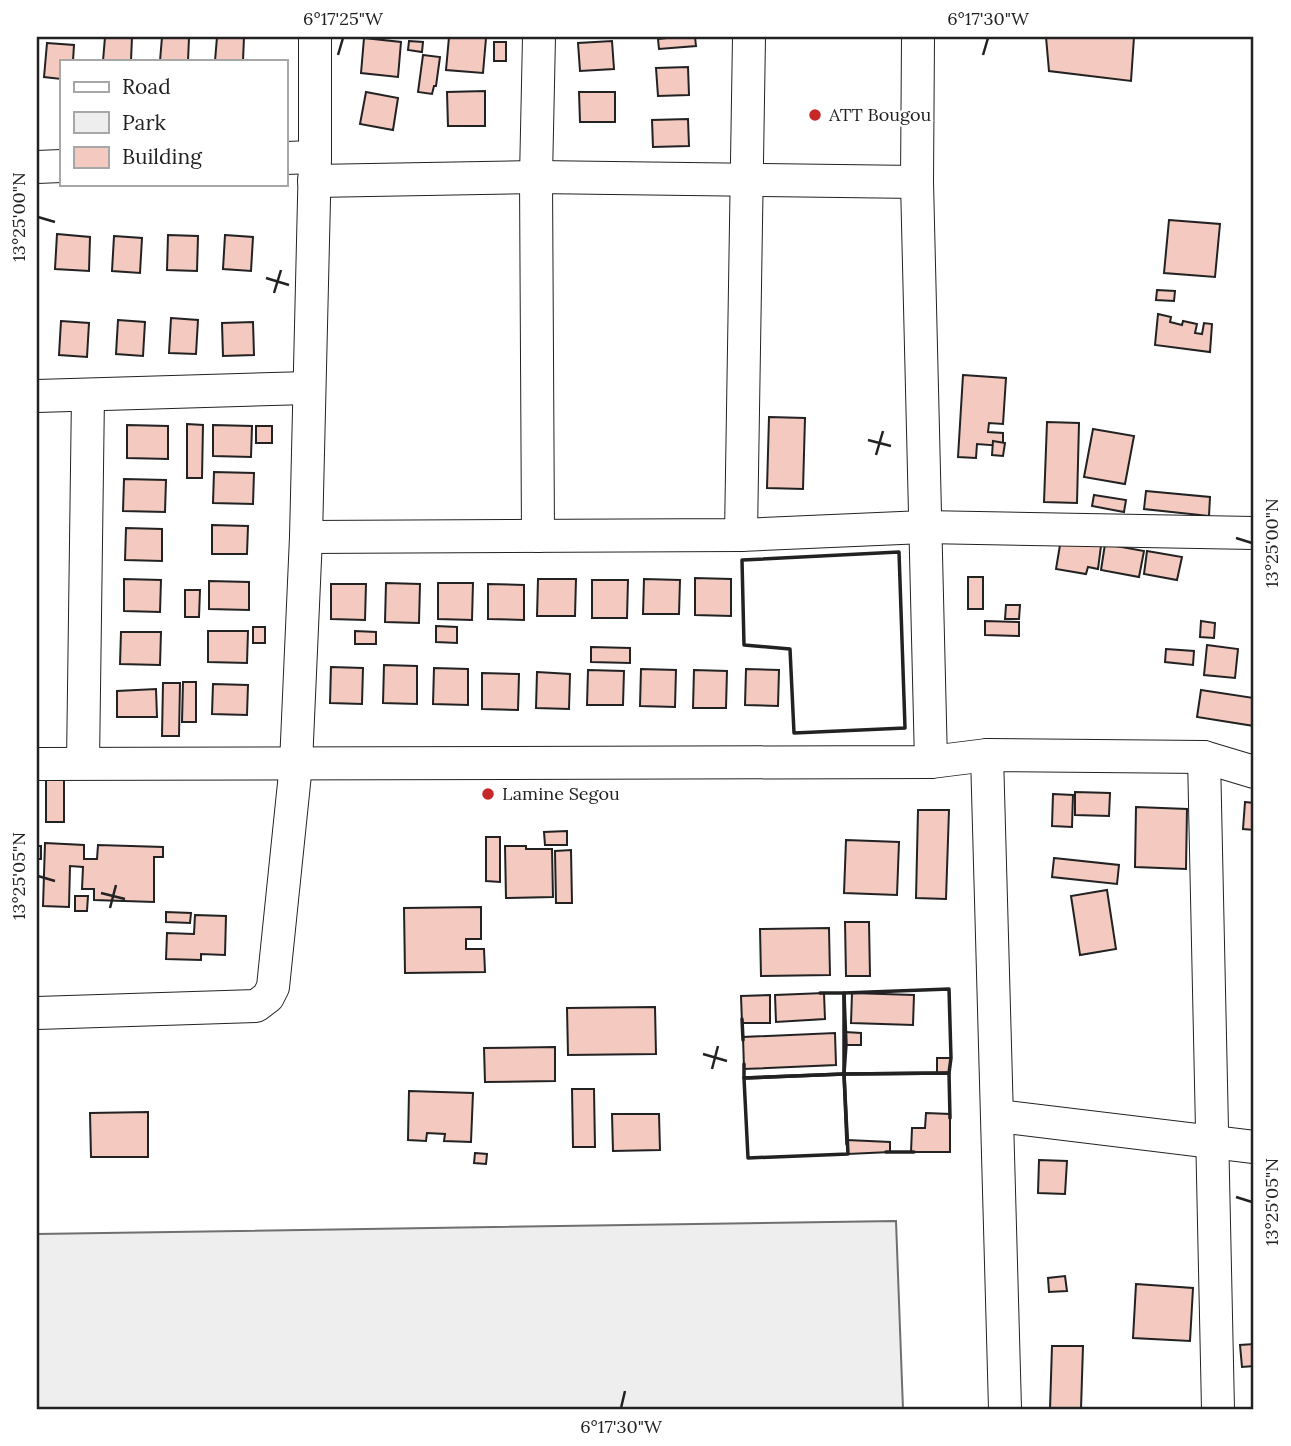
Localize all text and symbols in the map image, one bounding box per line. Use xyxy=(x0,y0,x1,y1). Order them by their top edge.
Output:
text: 6°17'25"W xyxy=(303,7,384,30)
text: 6°17'30"W xyxy=(947,7,1030,30)
legend xyxy=(60,60,287,186)
text: Road xyxy=(122,73,171,100)
place label: ATT Bougou xyxy=(828,103,931,126)
marker: ATT Bougou xyxy=(807,107,823,123)
text: Park xyxy=(122,109,166,136)
text: Building xyxy=(122,143,202,170)
text: 13°25'00"N xyxy=(7,172,30,262)
text: 13°25'00"N xyxy=(1260,498,1283,588)
place label: Lamine Segou xyxy=(502,782,620,805)
marker: Lamine Segou xyxy=(480,786,496,802)
text: 13°25'05"N xyxy=(7,832,30,920)
text: 13°25'05"N xyxy=(1260,1158,1283,1246)
text: 6°17'30"W xyxy=(580,1415,663,1438)

